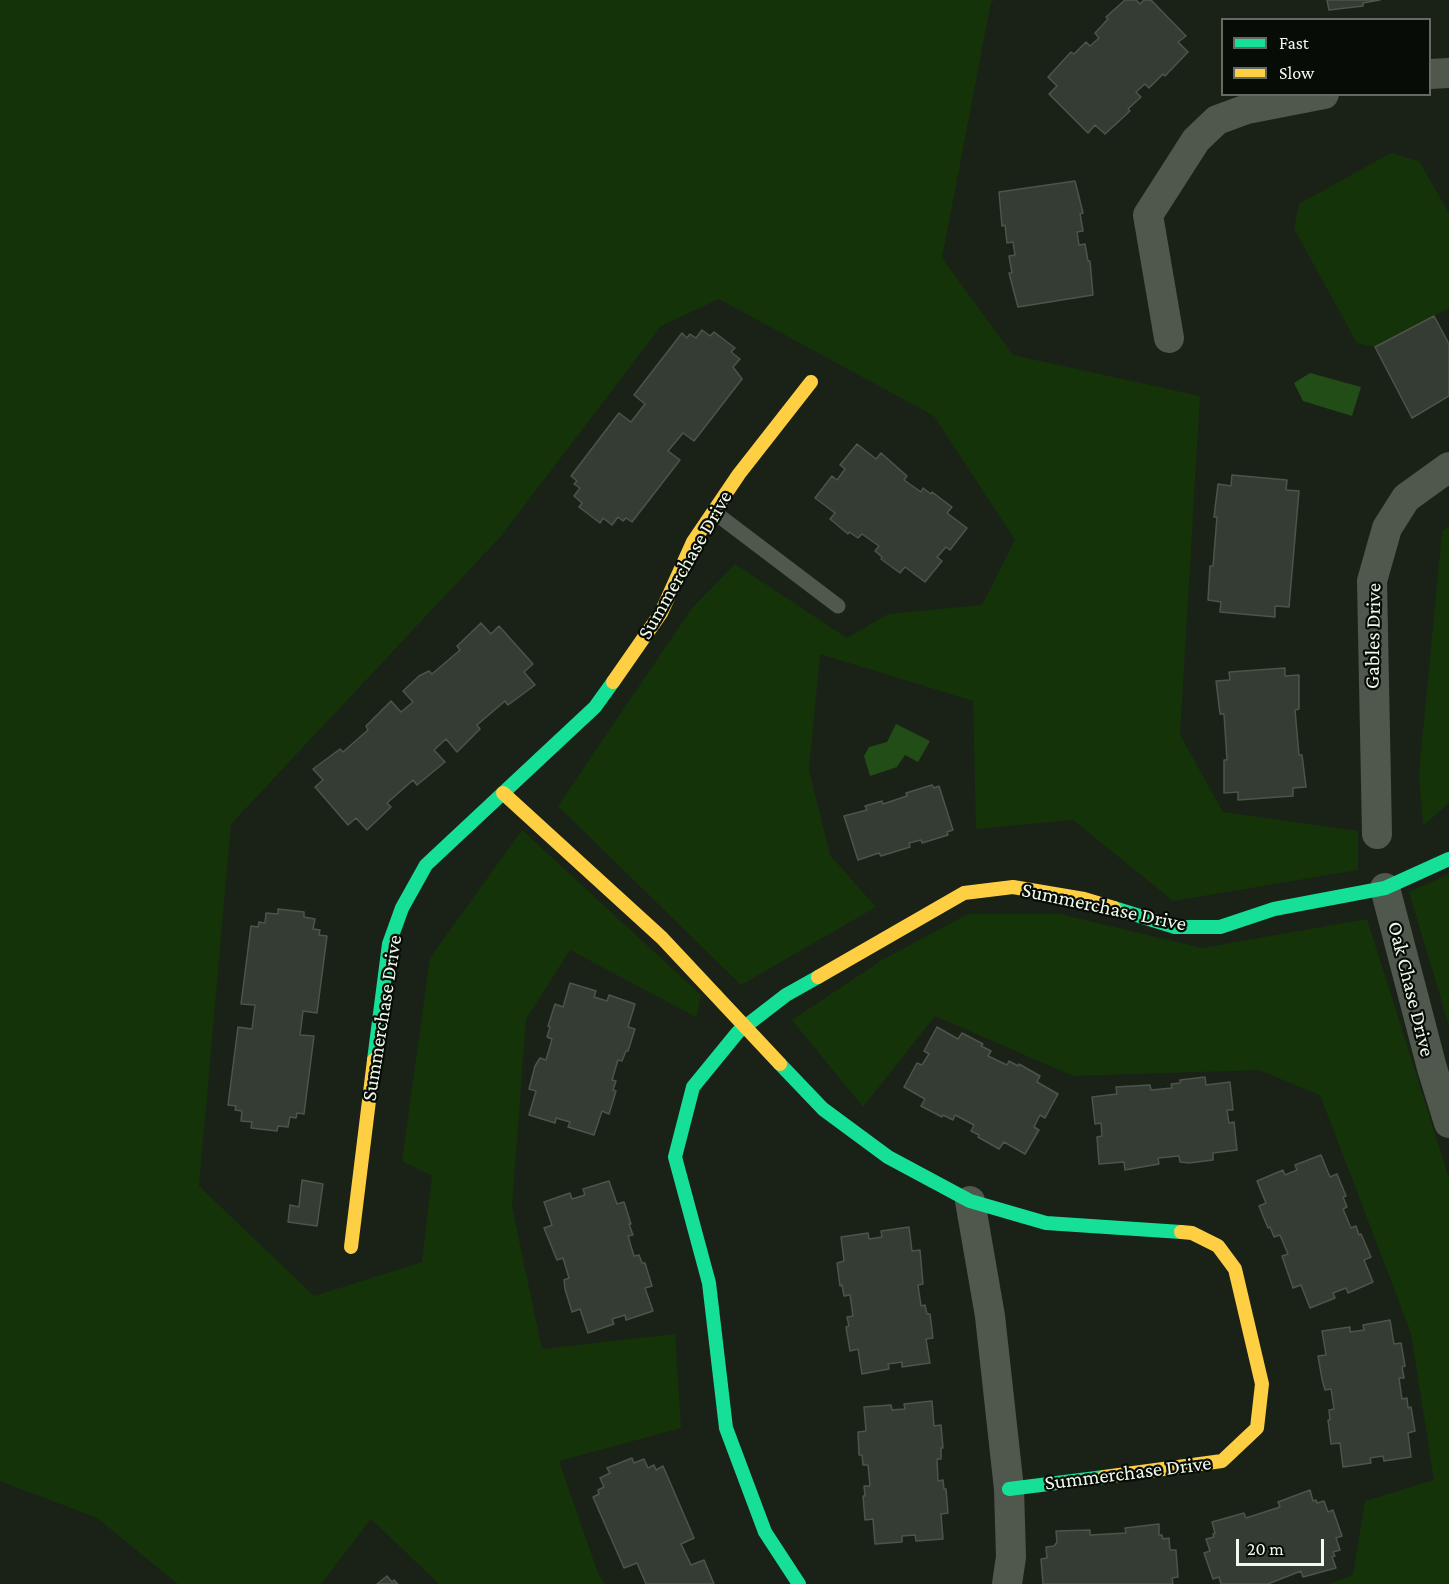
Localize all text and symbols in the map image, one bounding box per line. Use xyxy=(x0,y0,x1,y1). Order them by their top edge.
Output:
legend xyxy=(1221,18,1431,96)
text: Fast xyxy=(1279,33,1309,53)
text: Slow xyxy=(1279,63,1314,83)
street label: Summerchase Drive xyxy=(632,486,738,644)
street label: Gables Drive xyxy=(1359,583,1387,689)
street label: Summerchase Drive xyxy=(1019,877,1189,937)
street label: Oak Chase Drive xyxy=(1382,919,1440,1059)
street label: Summerchase Drive xyxy=(356,933,408,1103)
street label: Summerchase Drive xyxy=(1043,1450,1213,1496)
scale bar xyxy=(1239,1527,1328,1565)
text: 20 m xyxy=(1247,1539,1284,1559)

